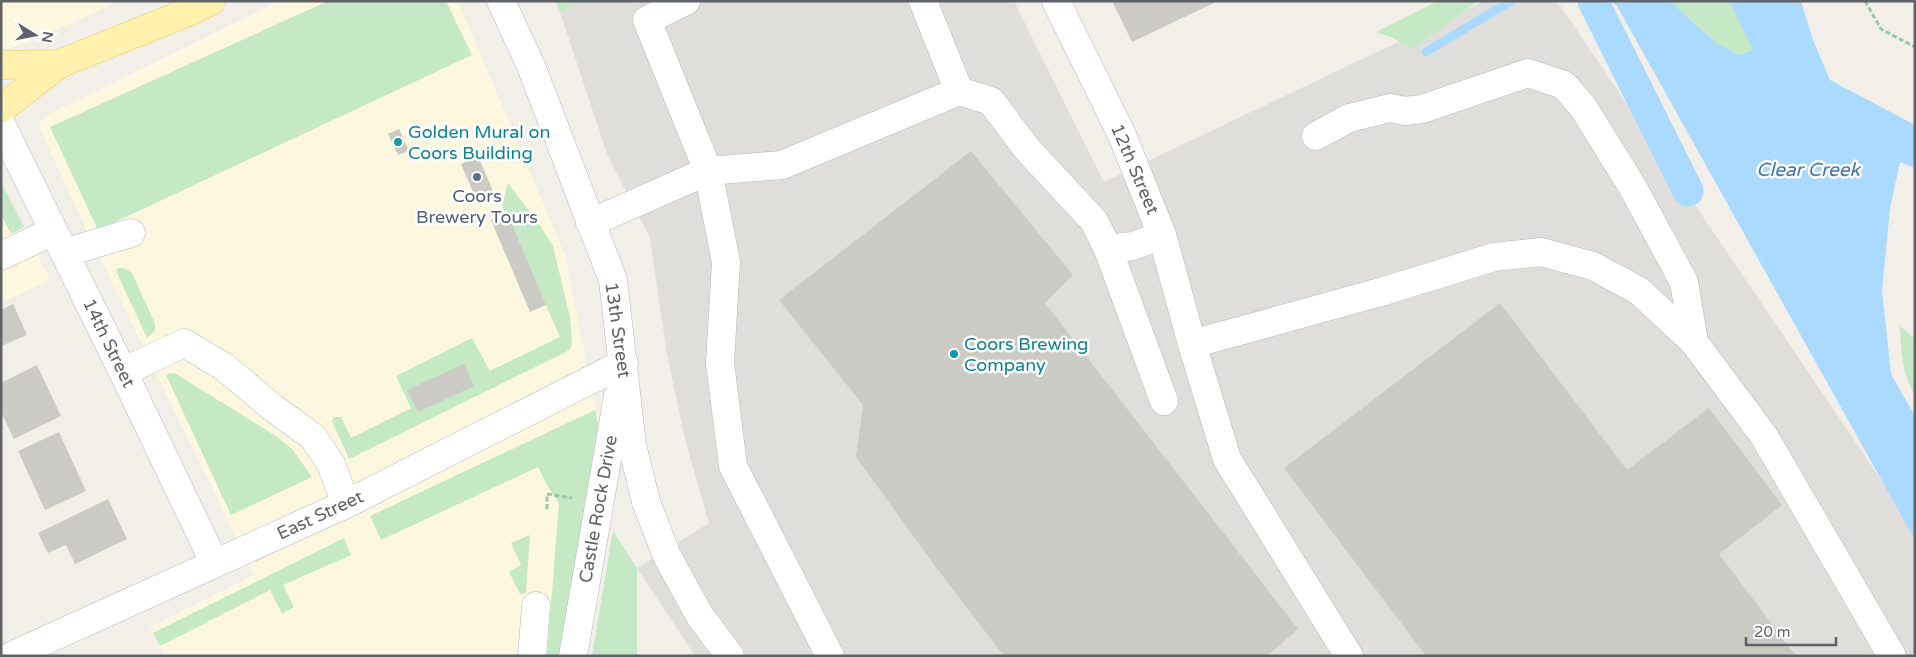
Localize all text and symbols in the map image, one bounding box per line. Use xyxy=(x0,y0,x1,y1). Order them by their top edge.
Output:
north arrow xyxy=(10,10,60,60)
text: N xyxy=(38,30,57,44)
street label: 12th Street xyxy=(1106,120,1164,218)
place label: Golden Mural on Coors Building xyxy=(408,121,550,164)
marker: Golden Mural on Coors Building xyxy=(392,136,404,148)
water label: Clear Creek xyxy=(1756,159,1861,181)
marker: Coors Brewery Tours xyxy=(471,171,483,183)
place label: Coors Brewery Tours xyxy=(416,185,538,228)
street label: 13th Street xyxy=(600,281,636,379)
street label: 14th Street xyxy=(78,295,140,391)
place label: Coors Brewing Company xyxy=(964,333,1088,376)
marker: Coors Brewing Company xyxy=(948,348,960,360)
street label: Castle Rock Drive xyxy=(574,433,622,585)
street label: East Street xyxy=(273,485,367,545)
scale bar xyxy=(1746,614,1836,646)
text: 20 m xyxy=(1754,623,1791,641)

